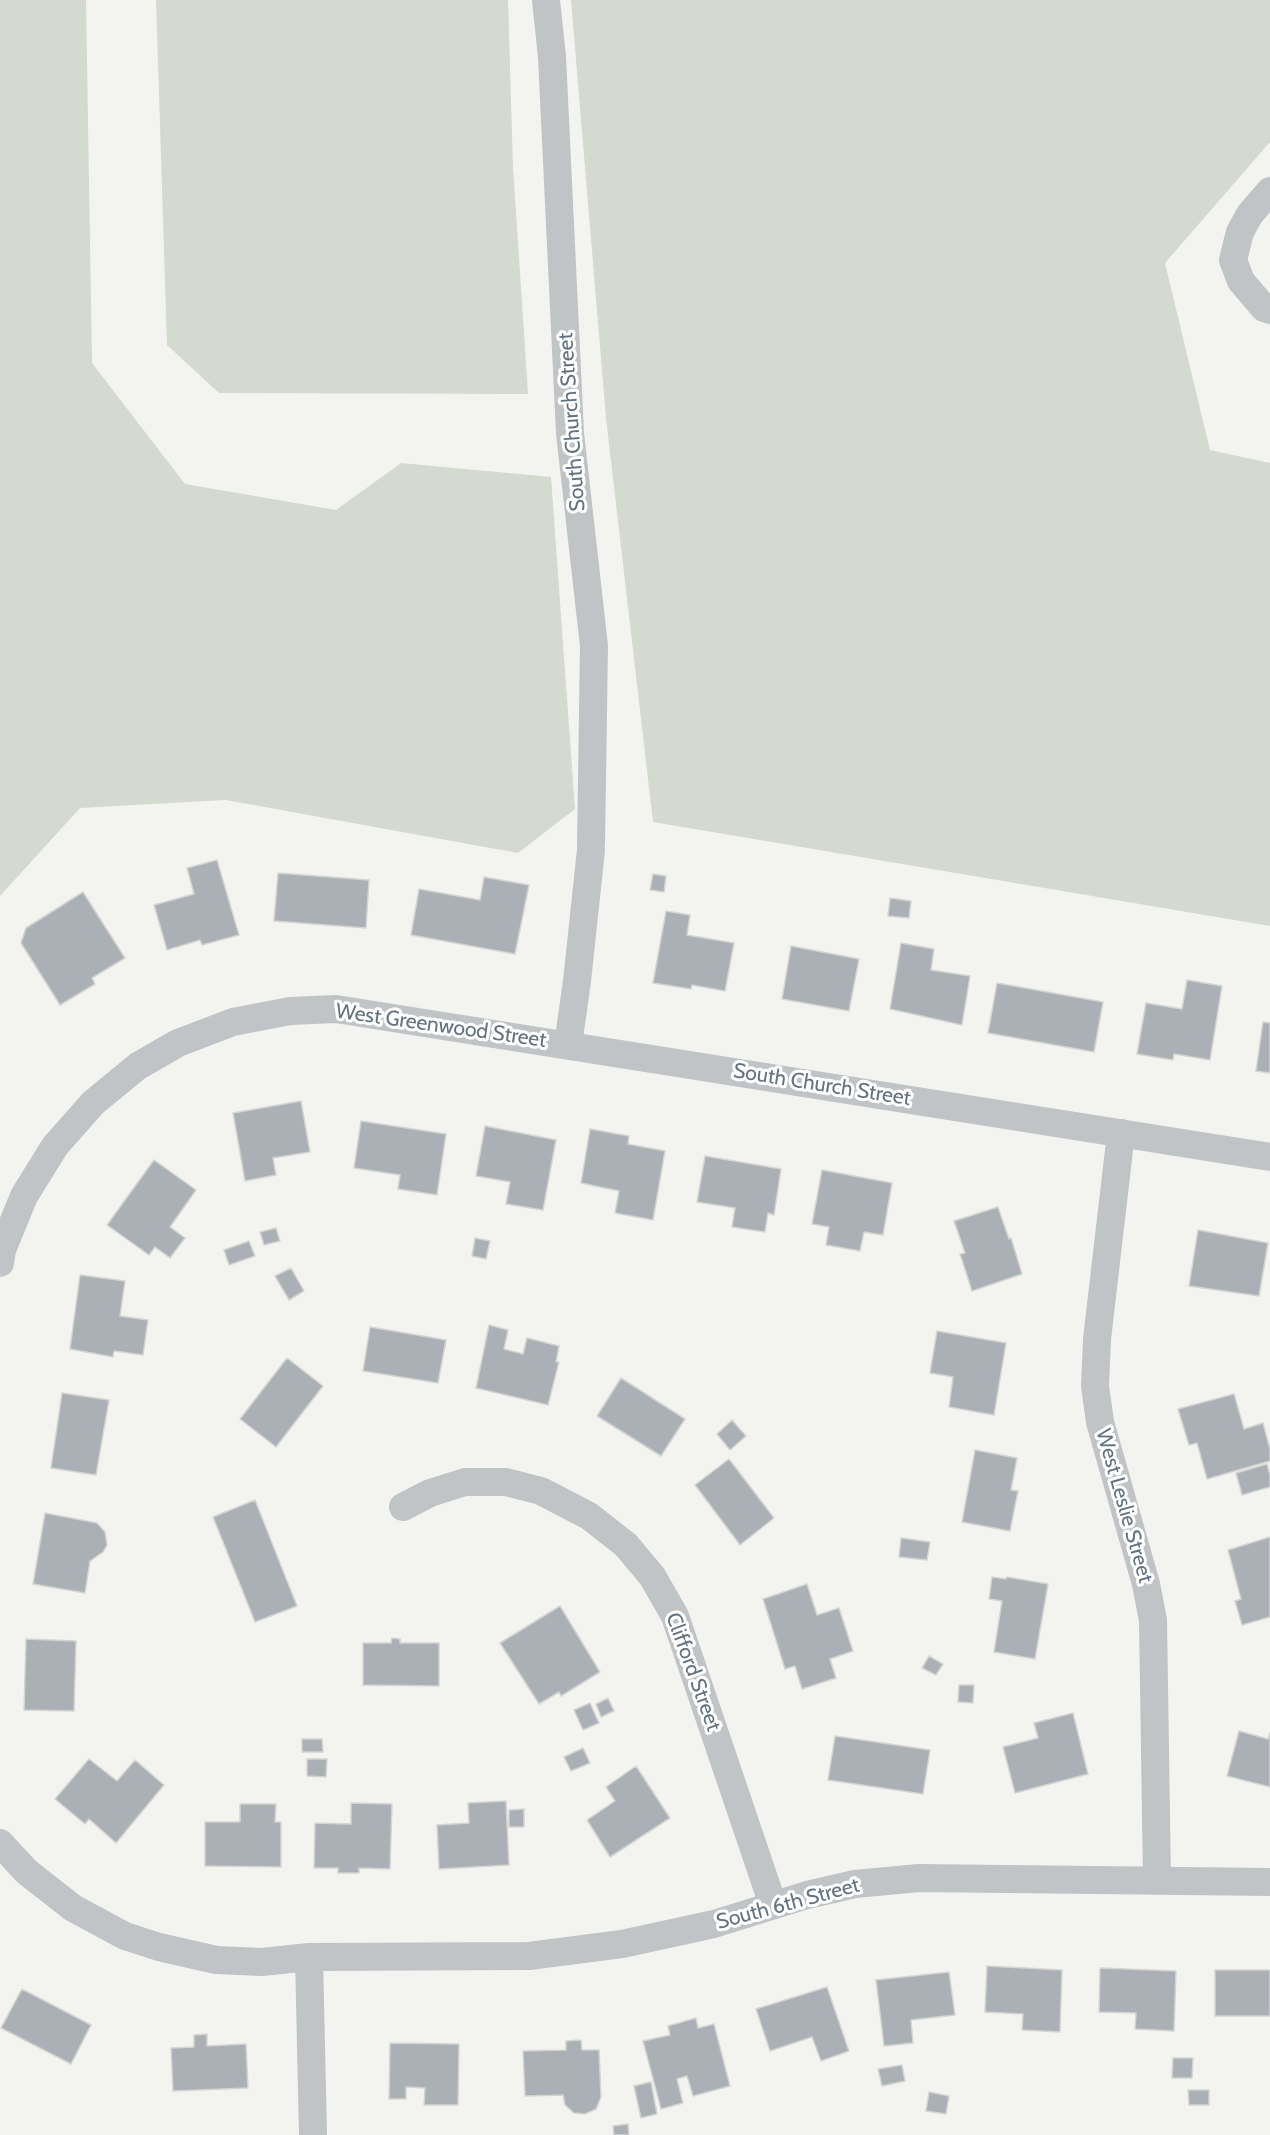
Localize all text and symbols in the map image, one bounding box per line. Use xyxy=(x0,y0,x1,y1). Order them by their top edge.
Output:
street label: South Church Street xyxy=(553,332,591,512)
street label: West Greenwood Street xyxy=(334,999,548,1053)
street label: South Church Street xyxy=(731,1059,913,1111)
street label: West Leslie Street xyxy=(1090,1426,1158,1586)
street label: Clifford Street xyxy=(660,1609,726,1735)
street label: South 6th Street xyxy=(714,1873,862,1935)

